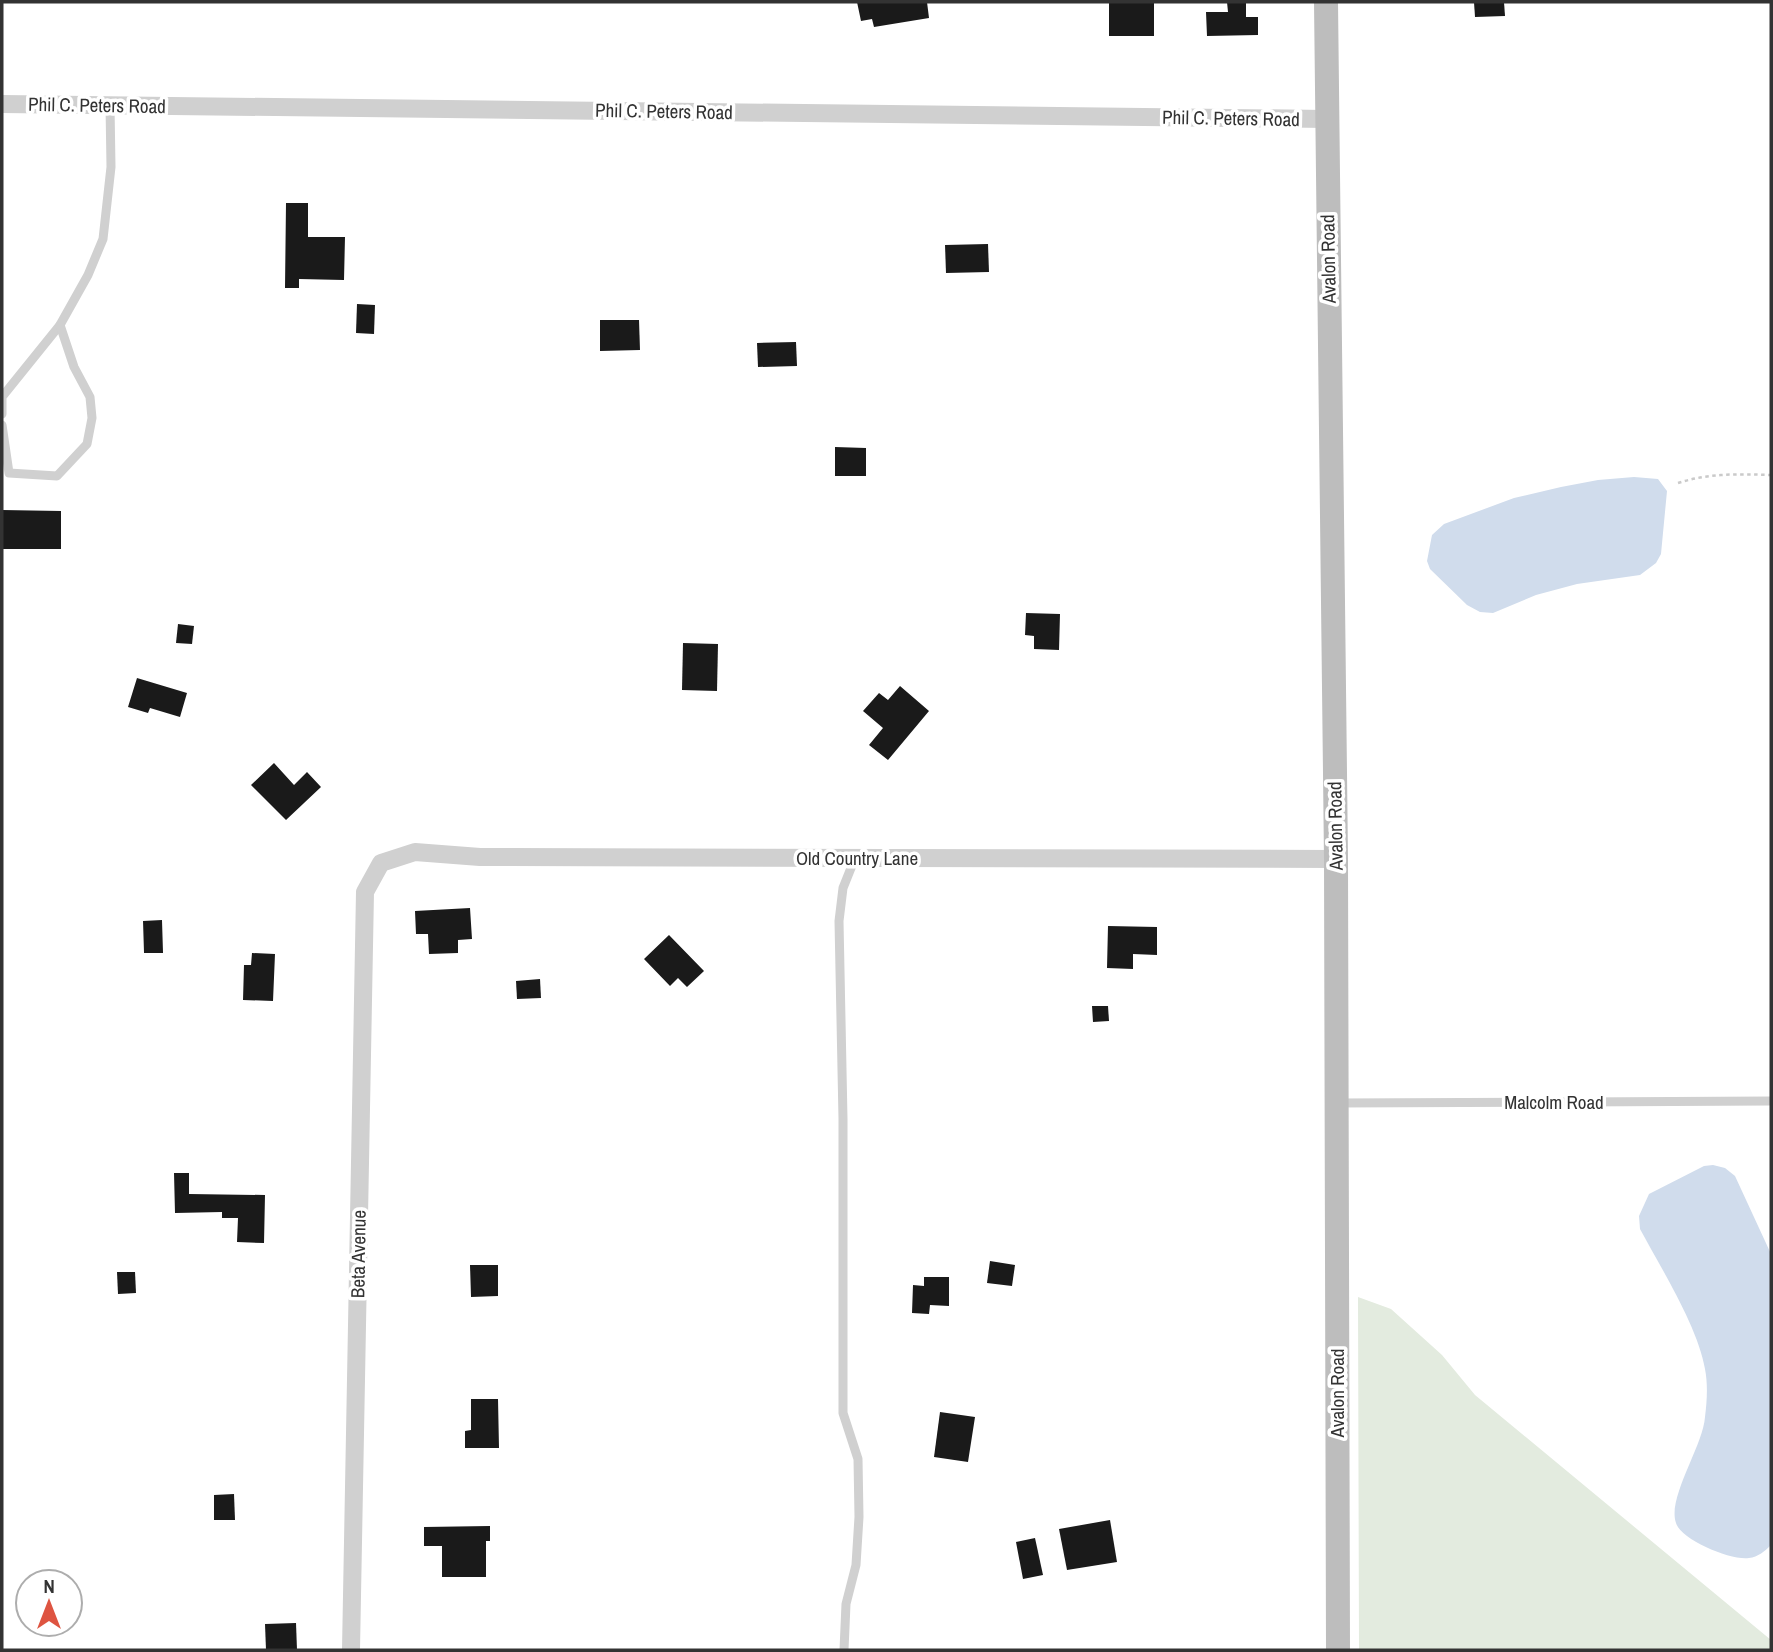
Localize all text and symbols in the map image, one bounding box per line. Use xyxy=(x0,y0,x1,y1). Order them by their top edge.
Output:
street label: Phil C. Peters Road xyxy=(28,91,166,119)
street label: Phil C. Peters Road xyxy=(595,97,733,125)
street label: Phil C. Peters Road xyxy=(1162,104,1300,132)
street label: Avalon Road xyxy=(1314,214,1342,305)
street label: Avalon Road xyxy=(1321,781,1349,872)
street label: Old Country Lane xyxy=(796,845,918,871)
street label: Malcolm Road xyxy=(1504,1089,1604,1115)
street label: Beta Avenue xyxy=(344,1210,372,1298)
street label: Avalon Road xyxy=(1324,1349,1350,1438)
north arrow xyxy=(14,1568,84,1638)
text: N xyxy=(43,1573,55,1599)

